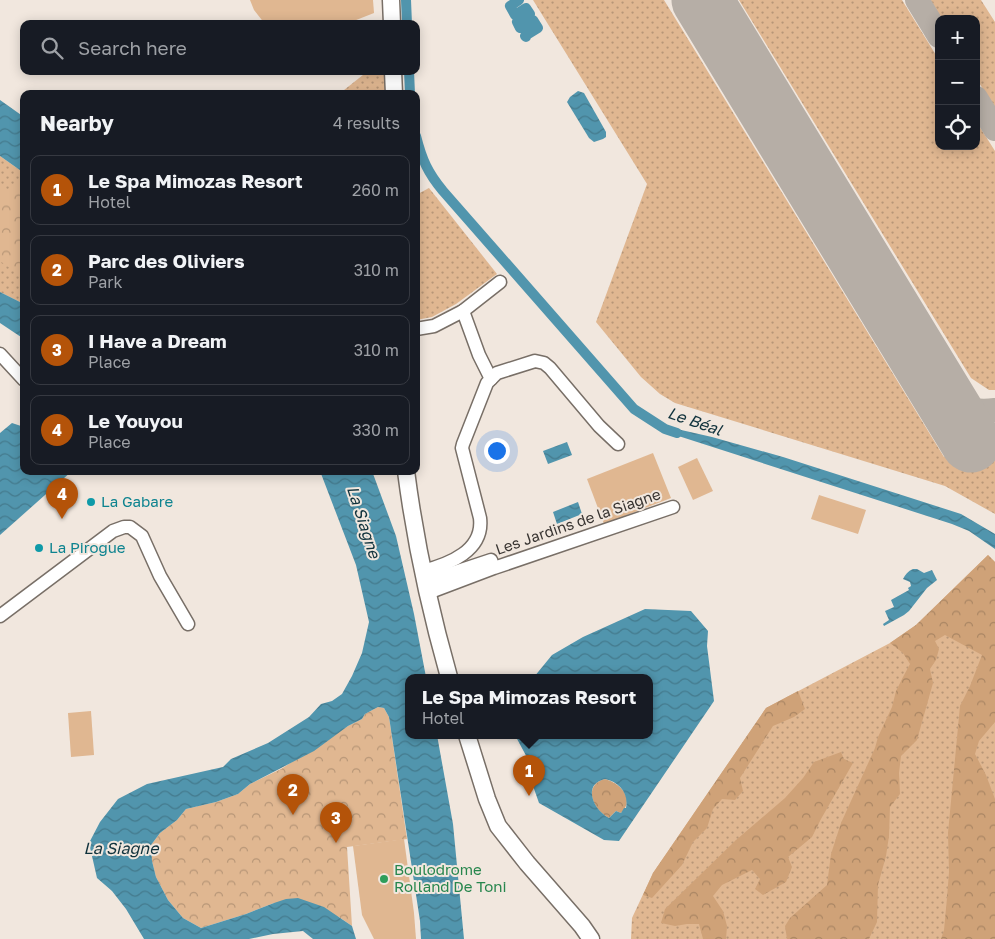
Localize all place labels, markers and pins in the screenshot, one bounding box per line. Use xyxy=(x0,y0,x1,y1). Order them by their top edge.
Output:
pin: 4 xyxy=(46,478,78,519)
place label: La Gabare xyxy=(101,492,173,510)
marker: La Gabare xyxy=(85,496,97,508)
place label: La Pirogue xyxy=(49,538,126,556)
marker: La Pirogue xyxy=(33,542,45,554)
pin: 1 xyxy=(513,755,545,796)
pin: 2 xyxy=(277,774,309,815)
pin: 3 xyxy=(320,802,352,843)
place label: Boulodrome Rolland De Toni xyxy=(394,860,506,895)
marker: Boulodrome Rolland De Toni xyxy=(378,873,390,885)

